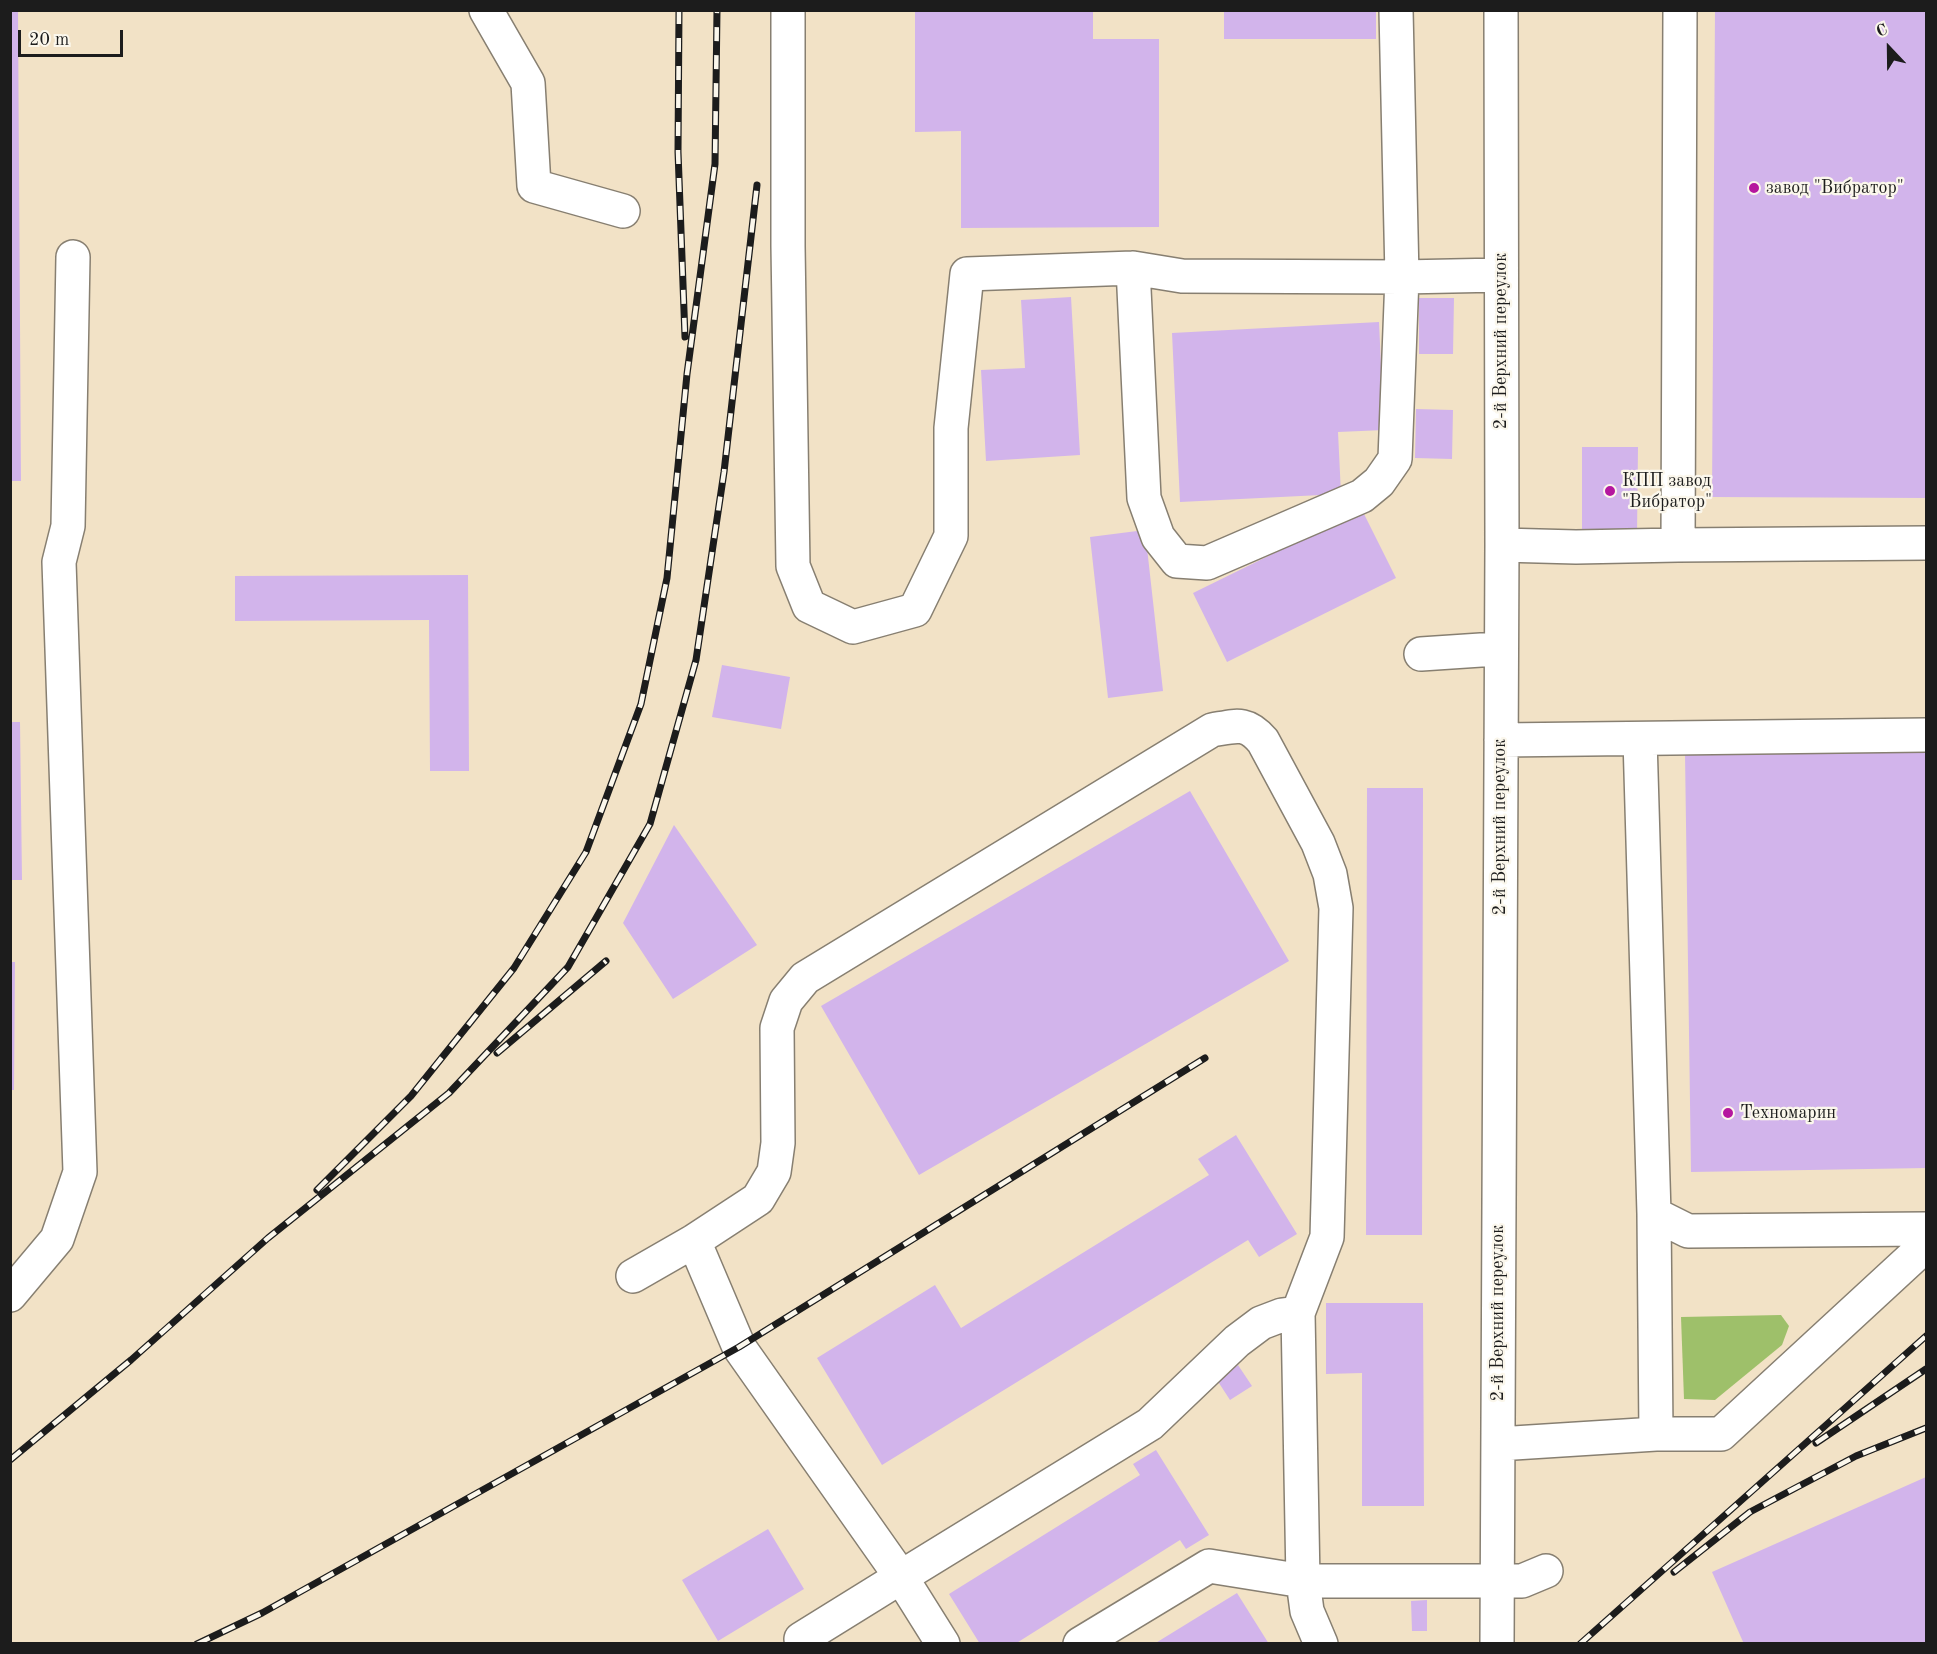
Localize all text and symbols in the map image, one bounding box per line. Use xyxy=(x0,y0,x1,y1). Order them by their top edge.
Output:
scale bar xyxy=(21,18,126,56)
north arrow xyxy=(1859,18,1919,78)
text: С xyxy=(1874,22,1890,41)
text: 20 m xyxy=(29,31,69,49)
place label: завод "Вибратор" xyxy=(1766,177,1904,199)
marker: завод "Вибратор" xyxy=(1747,181,1761,195)
street label: 2-й Верхний переулок xyxy=(1490,253,1512,429)
place label: КПП завод "Вибратор" xyxy=(1622,470,1712,512)
marker: КПП завод "Вибратор" xyxy=(1603,484,1617,498)
street label: 2-й Верхний переулок xyxy=(1489,739,1511,915)
place label: Техномарин xyxy=(1740,1102,1836,1124)
marker: Техномарин xyxy=(1721,1106,1735,1120)
street label: 2-й Верхний переулок xyxy=(1487,1225,1509,1401)

